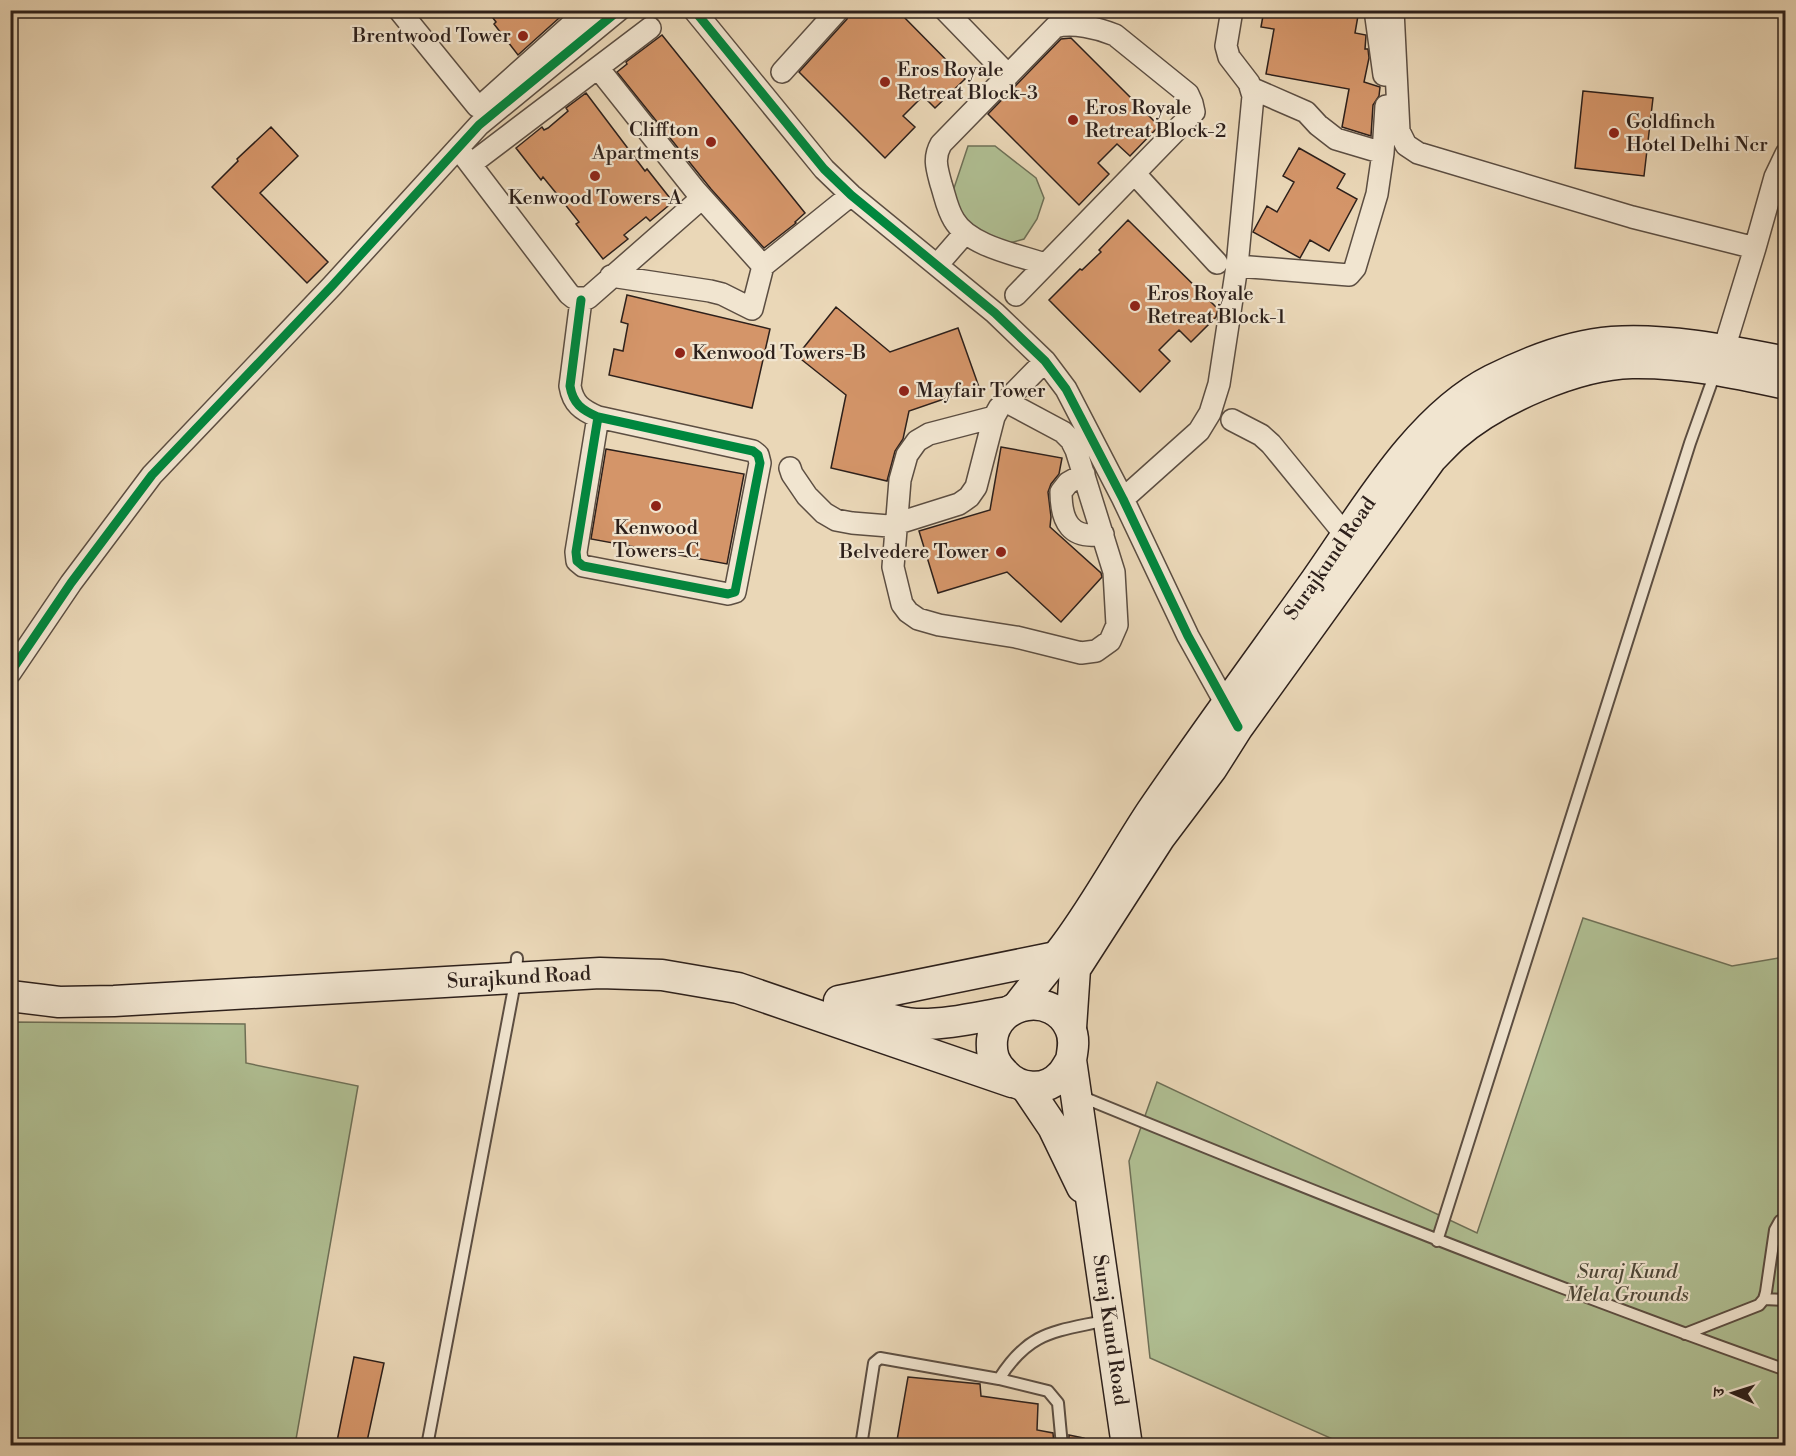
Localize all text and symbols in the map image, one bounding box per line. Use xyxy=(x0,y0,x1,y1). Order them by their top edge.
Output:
place label: Brentwood Tower xyxy=(351,24,511,49)
marker: Brentwood Tower xyxy=(516,29,530,43)
place label: Eros Royale Retreat Block-3 xyxy=(897,58,1038,106)
marker: Eros Royale Retreat Block-3 xyxy=(878,75,892,89)
place label: Eros Royale Retreat Block-2 xyxy=(1085,96,1226,144)
place label: Goldfinch Hotel Delhi Ncr xyxy=(1626,110,1768,158)
marker: Eros Royale Retreat Block-2 xyxy=(1066,113,1080,127)
place label: Cliffton Apartments xyxy=(591,118,699,166)
marker: Goldfinch Hotel Delhi Ncr xyxy=(1607,126,1621,140)
marker: Cliffton Apartments xyxy=(704,135,718,149)
marker: Kenwood Towers-A xyxy=(588,169,602,183)
place label: Kenwood Towers-A xyxy=(508,186,683,211)
place label: Eros Royale Retreat Block-1 xyxy=(1147,282,1286,330)
marker: Eros Royale Retreat Block-1 xyxy=(1128,299,1142,313)
place label: Kenwood Towers-B xyxy=(692,341,866,366)
marker: Kenwood Towers-B xyxy=(673,346,687,360)
place label: Mayfair Tower xyxy=(916,379,1046,404)
marker: Mayfair Tower xyxy=(897,384,911,398)
street label: Surajkund Road xyxy=(1279,491,1382,625)
marker: Kenwood Towers-C xyxy=(649,499,663,513)
place label: Kenwood Towers-C xyxy=(613,516,699,564)
place label: Belvedere Tower xyxy=(838,540,989,565)
marker: Belvedere Tower xyxy=(994,545,1008,559)
street label: Surajkund Road xyxy=(446,961,592,994)
street label: Suraj Kund Road xyxy=(1087,1253,1134,1408)
park label: Suraj Kund Mela Grounds xyxy=(1565,1260,1689,1308)
north arrow xyxy=(1703,1363,1763,1423)
text: उ xyxy=(1709,1386,1729,1398)

